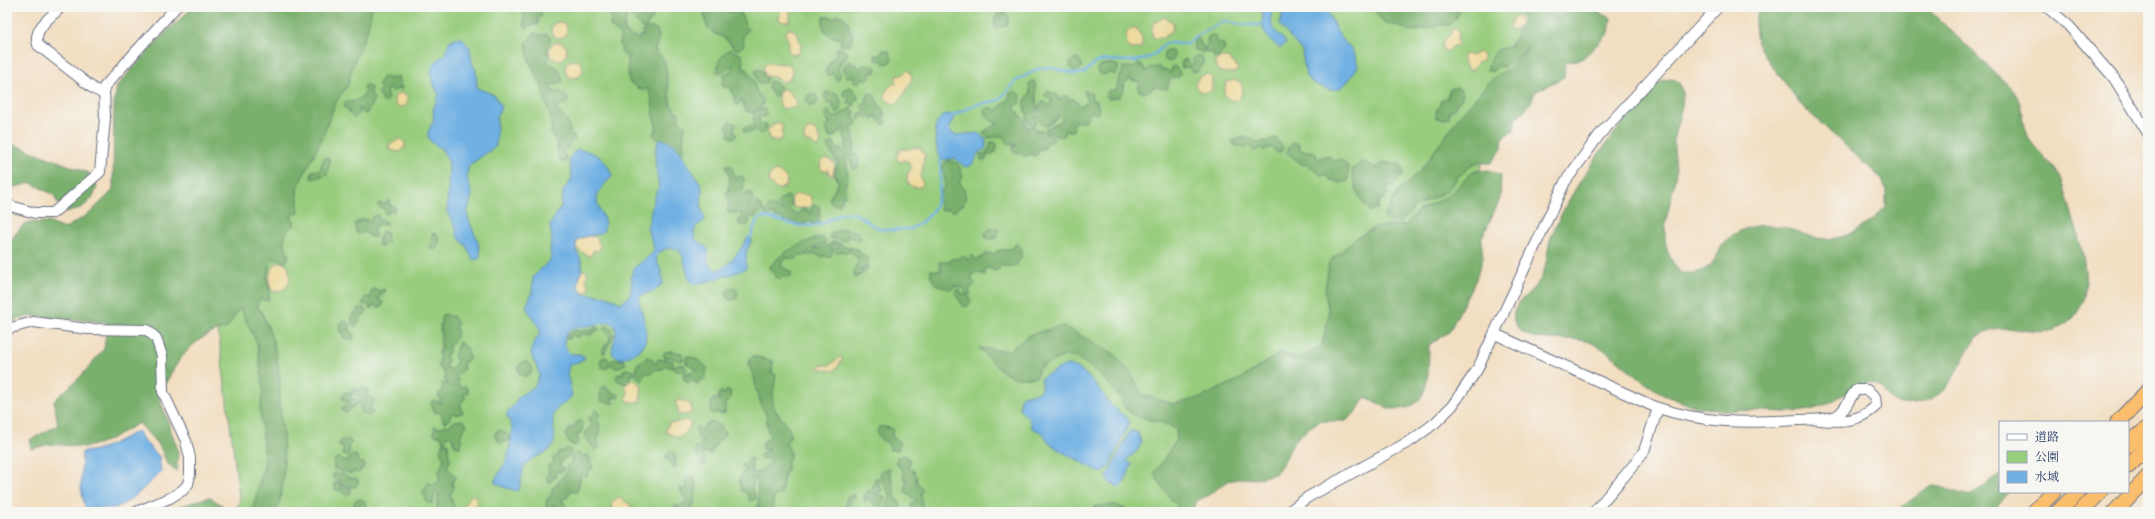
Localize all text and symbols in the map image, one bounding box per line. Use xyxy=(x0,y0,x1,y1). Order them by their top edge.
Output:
legend xyxy=(1999,421,2129,493)
text: 道路 xyxy=(2035,430,2059,444)
text: 公園 xyxy=(2035,450,2059,464)
text: 水域 xyxy=(2035,470,2059,484)

